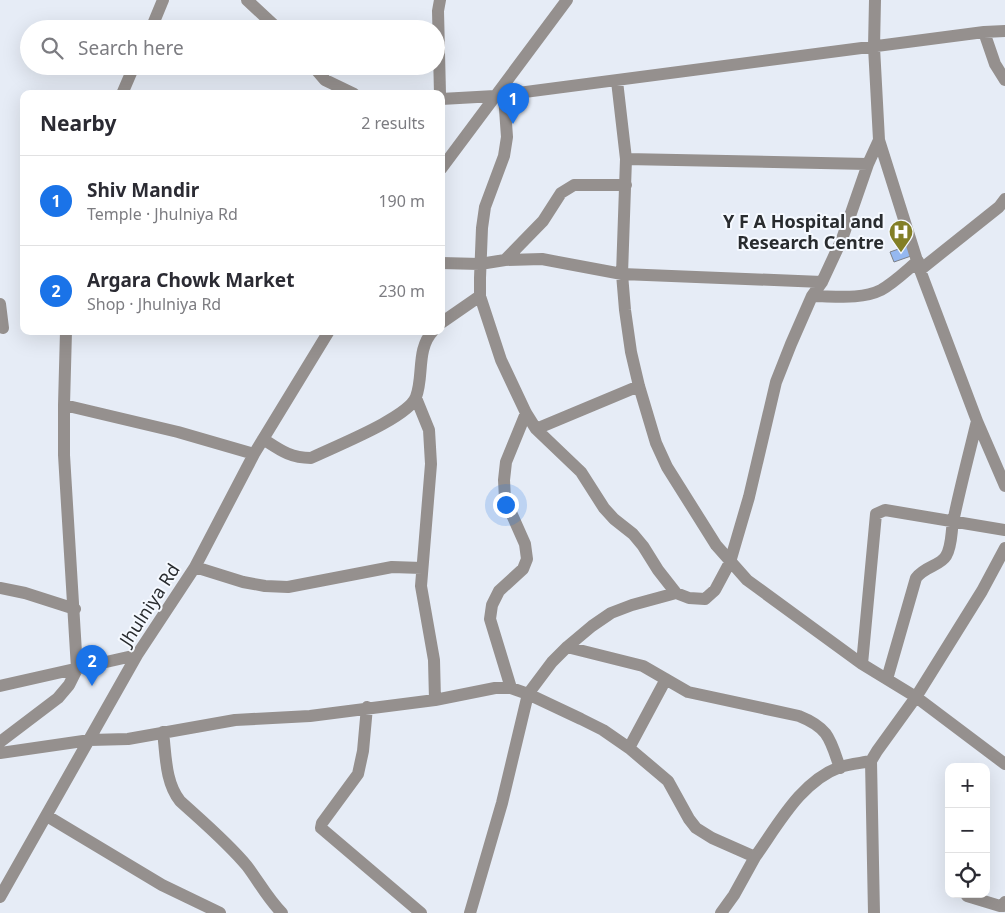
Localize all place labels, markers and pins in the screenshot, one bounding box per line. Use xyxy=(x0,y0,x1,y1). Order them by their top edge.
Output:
pin: 1 xyxy=(497,83,529,124)
place label: Y F A Hospital and Research Centre xyxy=(723,209,884,254)
hospital icon: Y F A Hospital and Research Centre xyxy=(888,219,914,253)
pin: 2 xyxy=(76,645,108,686)

